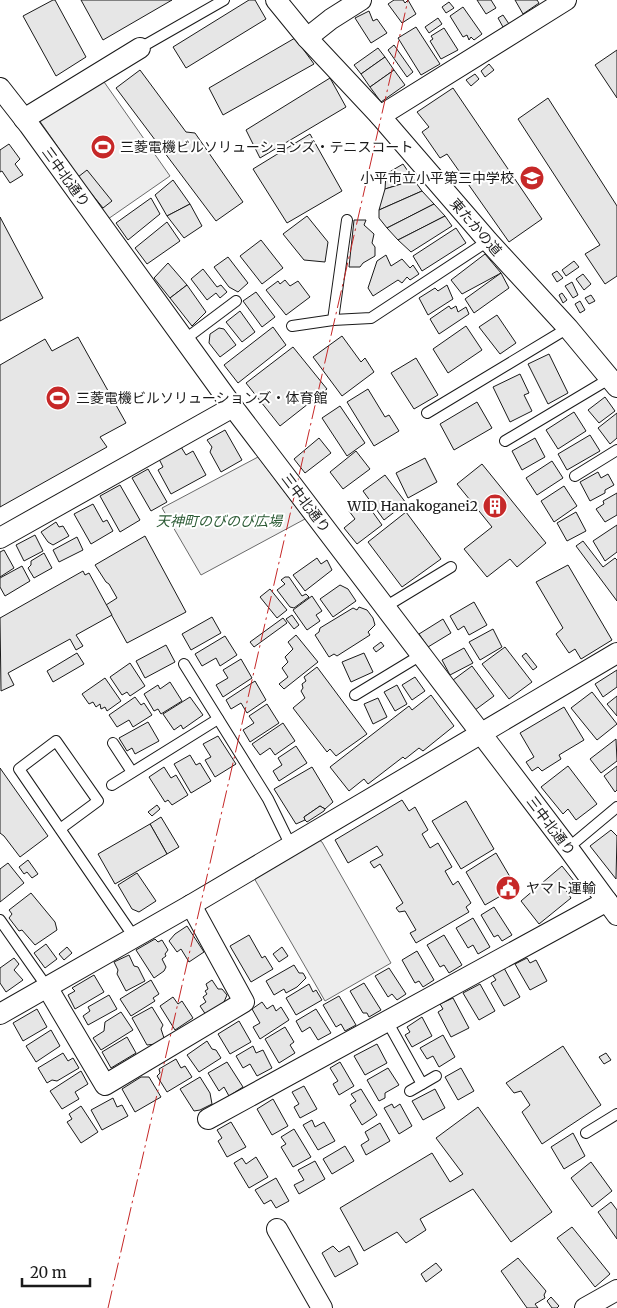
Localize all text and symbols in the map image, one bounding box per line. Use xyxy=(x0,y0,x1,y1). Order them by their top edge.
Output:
sports icon: 三菱電機ビルソリューションズ・テニスコート xyxy=(90,134,116,160)
place label: 三菱電機ビルソリューションズ・テニスコート xyxy=(120,138,413,156)
street label: 三中北通り xyxy=(38,143,94,211)
school or university icon: 小平市立小平第三中学校 xyxy=(519,165,545,191)
place label: 小平市立小平第三中学校 xyxy=(360,169,514,187)
street label: 東たかの道 xyxy=(446,195,506,259)
sports icon: 三菱電機ビルソリューションズ・体育館 xyxy=(45,385,71,411)
place label: 三菱電機ビルソリューションズ・体育館 xyxy=(76,389,327,407)
street label: 三中北通り xyxy=(278,470,334,536)
building icon: WID Hanakoganei2 xyxy=(482,493,508,519)
place label: WID Hanakoganei2 xyxy=(346,497,478,515)
park label: 天神町のびのび広場 xyxy=(156,512,284,530)
street label: 三中北通り xyxy=(523,793,579,859)
public building icon: ヤマト運輸 xyxy=(495,875,521,901)
place label: ヤマト運輸 xyxy=(526,879,596,897)
scale bar xyxy=(22,1256,90,1288)
text: 20 m xyxy=(30,1263,67,1282)

